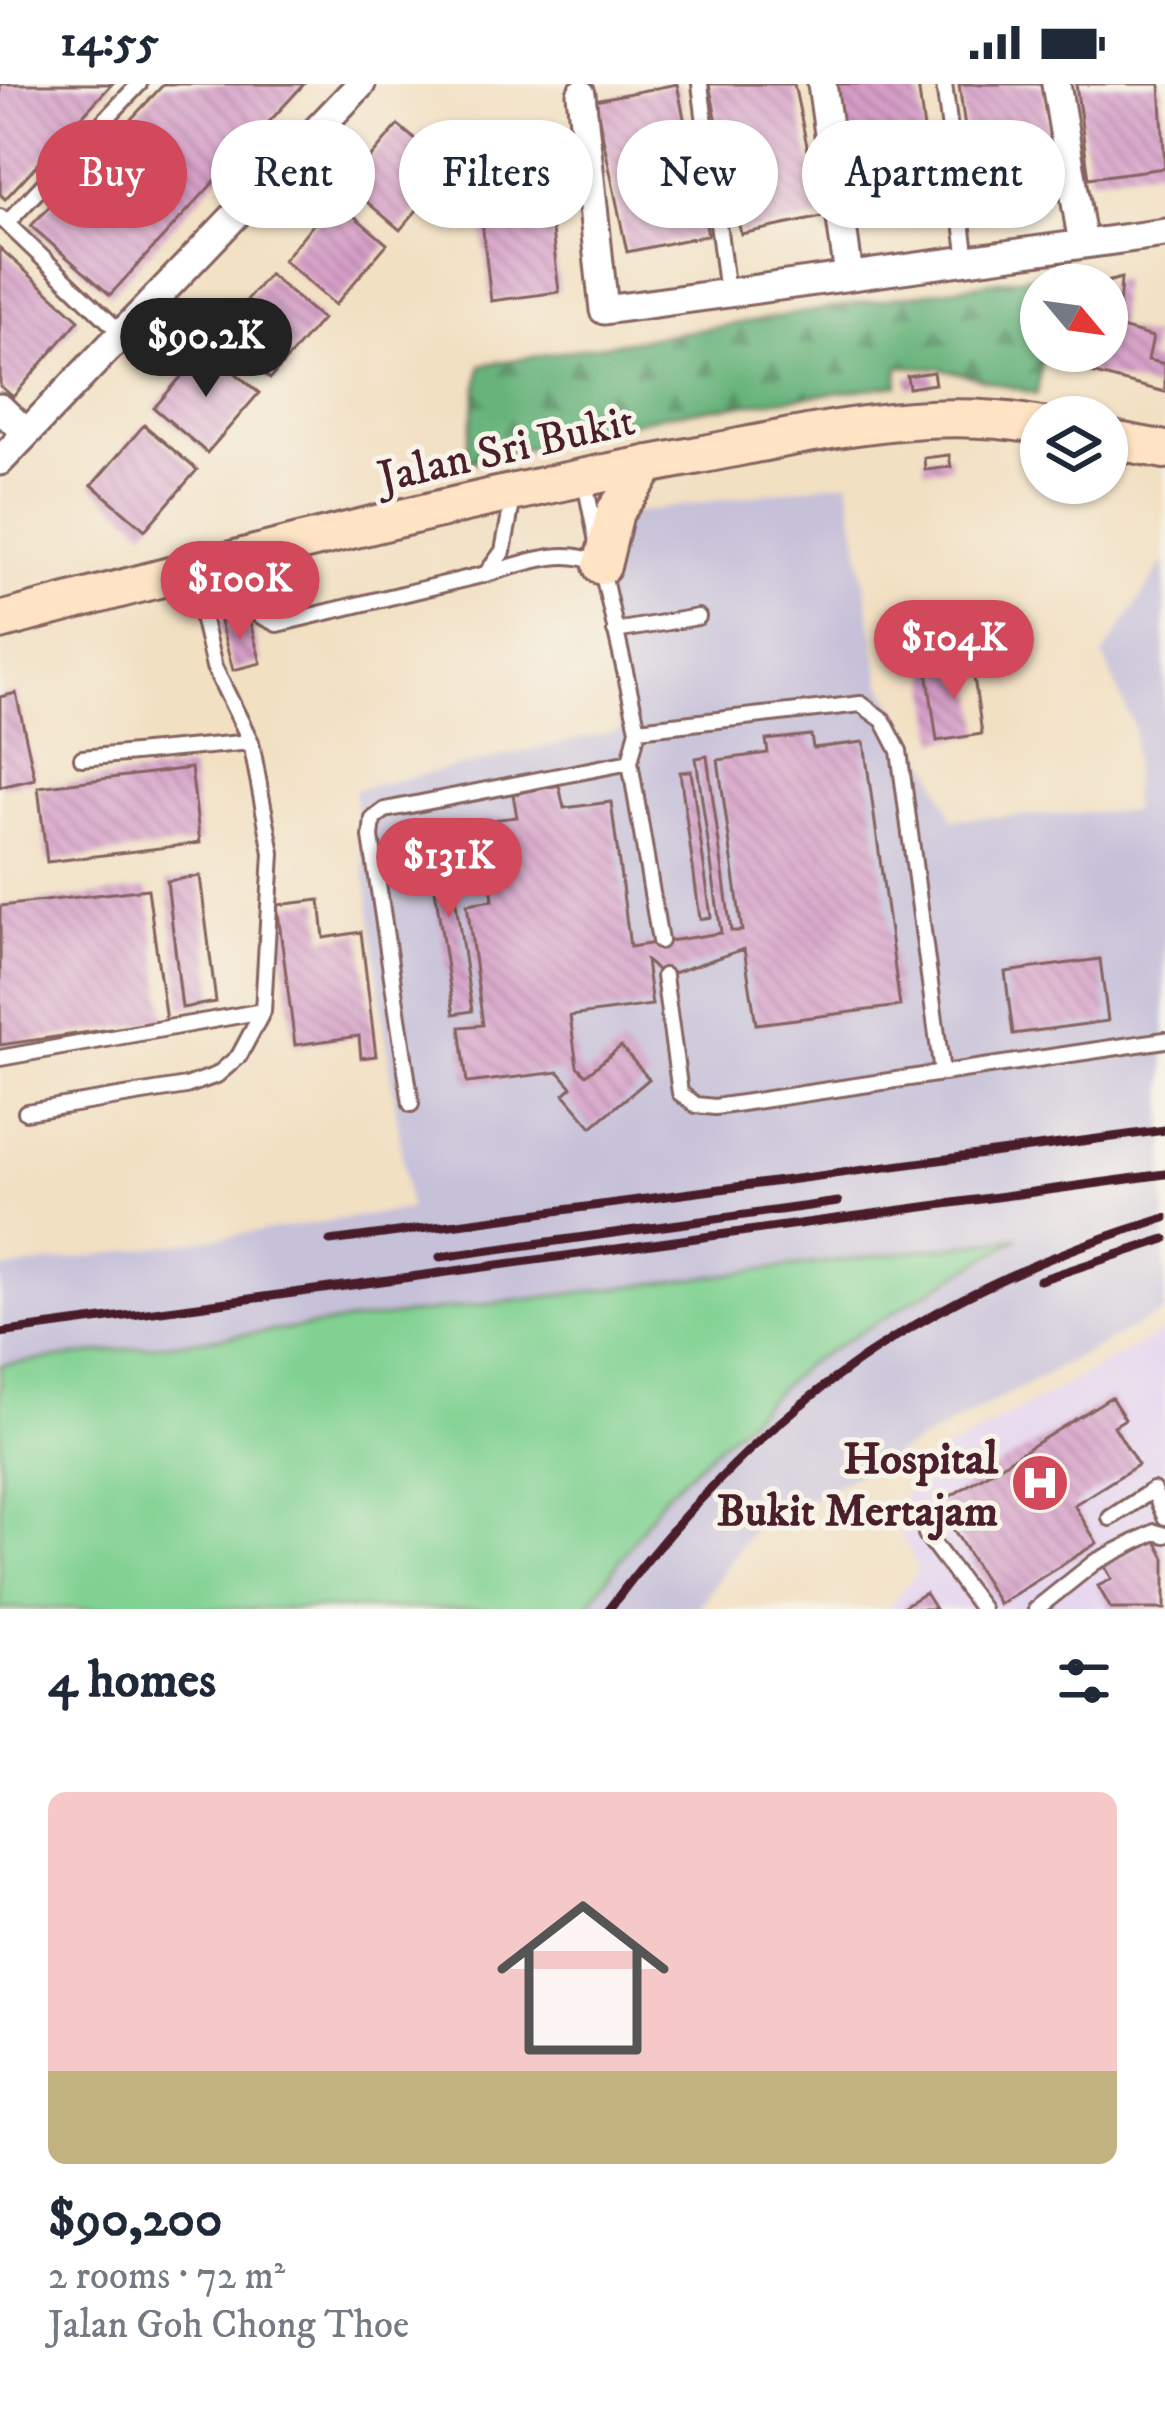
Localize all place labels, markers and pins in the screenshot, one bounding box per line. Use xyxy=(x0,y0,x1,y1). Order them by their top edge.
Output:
pin: $90.2K xyxy=(108,298,304,400)
pin: $100K xyxy=(156,541,324,643)
pin: $104K xyxy=(870,600,1038,702)
pin: $131K xyxy=(365,818,533,920)
place label: Hospital Bukit Mertajam xyxy=(717,1432,998,1541)
hospital icon: Hospital Bukit Mertajam xyxy=(1009,1452,1071,1514)

